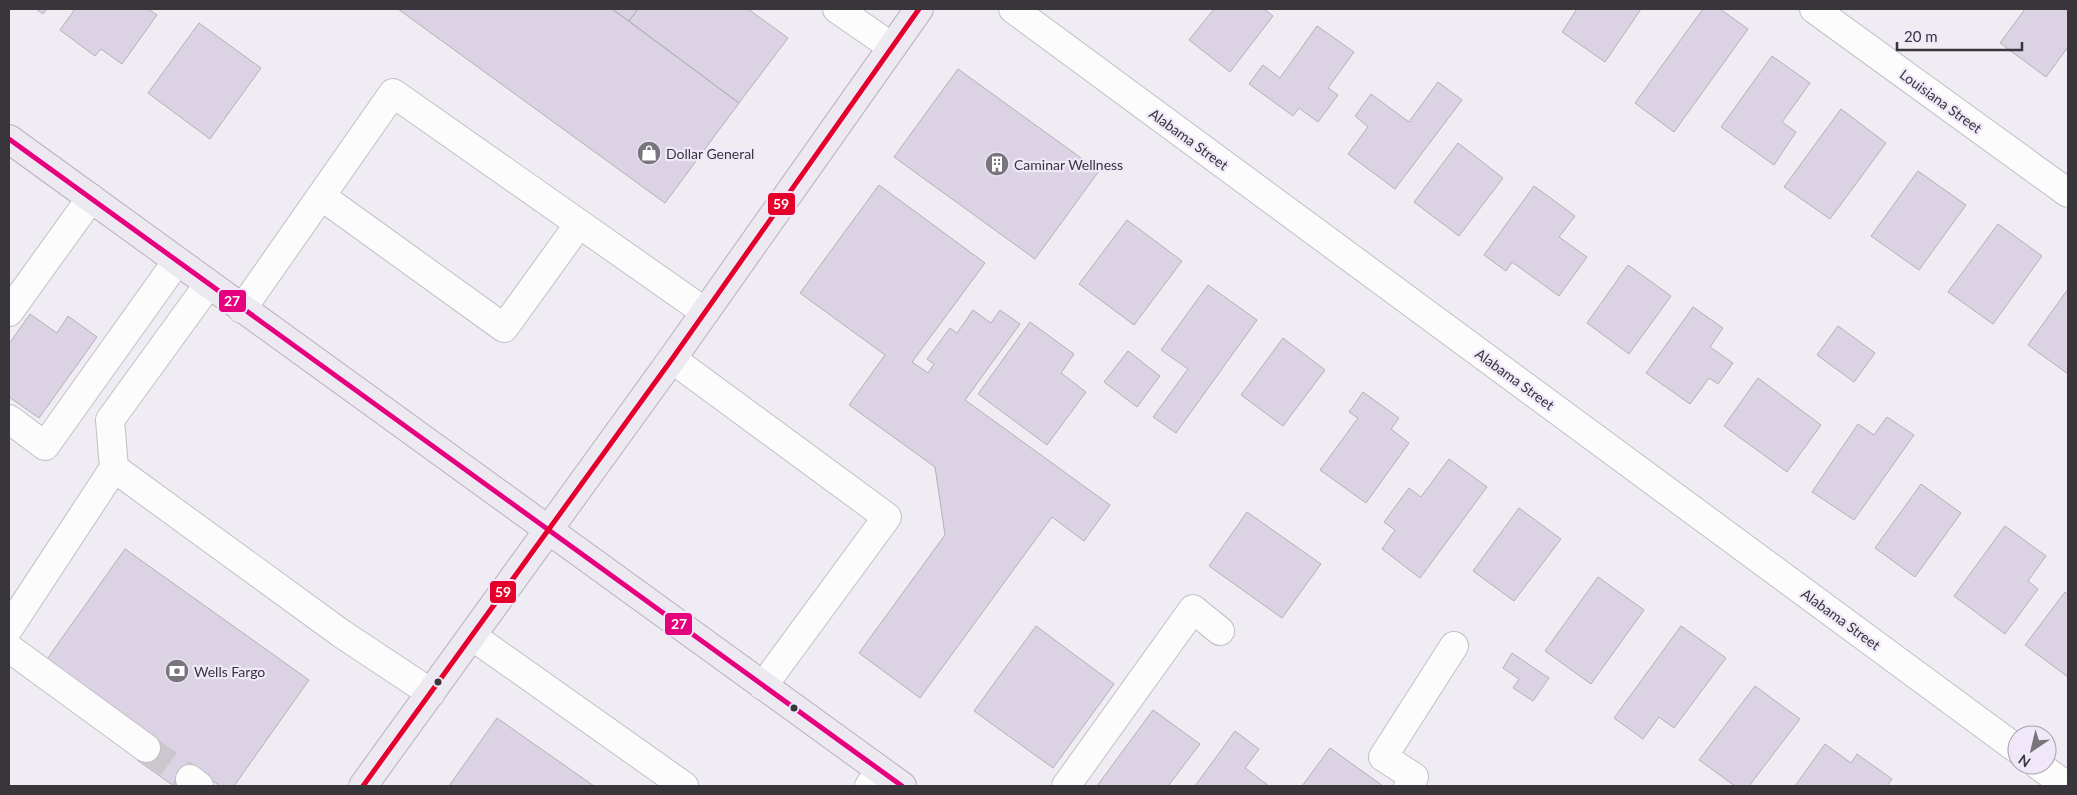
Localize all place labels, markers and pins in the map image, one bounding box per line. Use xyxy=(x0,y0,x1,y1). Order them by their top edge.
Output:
shop icon: Dollar General xyxy=(636,140,662,166)
place label: Dollar General xyxy=(666,145,754,162)
building icon: Caminar Wellness xyxy=(984,151,1010,177)
place label: Caminar Wellness xyxy=(1014,156,1123,173)
bank icon: Wells Fargo xyxy=(164,658,190,684)
place label: Wells Fargo xyxy=(194,663,265,680)
unlabelled marker xyxy=(433,677,443,687)
unlabelled marker xyxy=(789,703,799,713)

